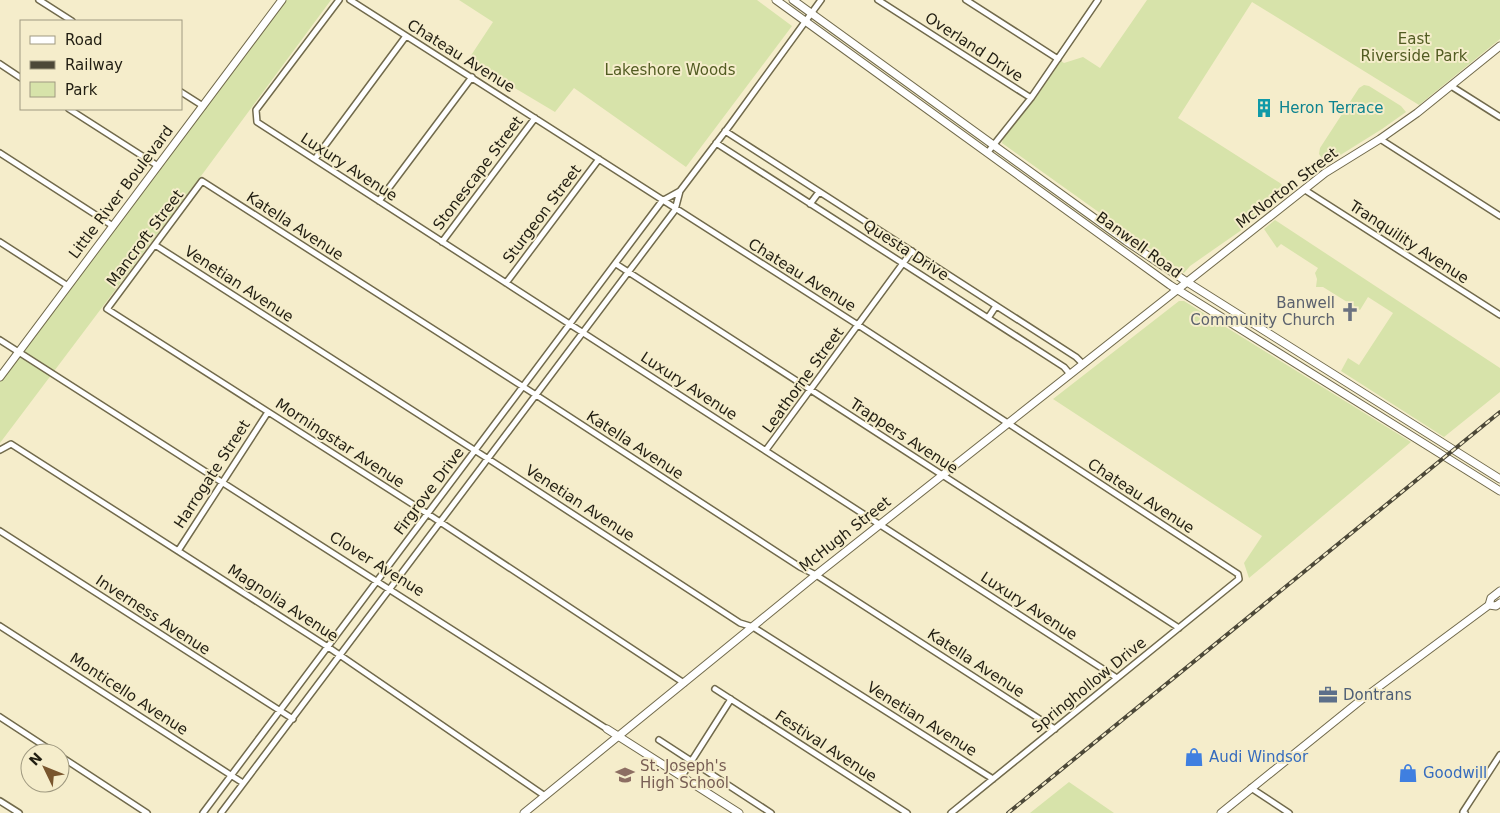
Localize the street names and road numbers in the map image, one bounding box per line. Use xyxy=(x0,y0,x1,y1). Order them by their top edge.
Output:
street label: Overland Drive xyxy=(922,9,1026,85)
street label: Chateau Avenue xyxy=(404,16,518,96)
street label: Stonescape Street xyxy=(429,113,527,233)
street label: Little River Boulevard xyxy=(65,122,177,262)
street label: Luxury Avenue xyxy=(297,129,401,205)
street label: McNorton Street xyxy=(1233,144,1341,232)
street label: Sturgeon Street xyxy=(499,161,585,267)
street label: Mancroft Street xyxy=(103,186,187,290)
street label: Katella Avenue xyxy=(243,188,347,264)
street label: Tranquility Avenue xyxy=(1345,196,1472,287)
street label: Banwell Road xyxy=(1093,208,1185,282)
street label: Questa Drive xyxy=(860,216,952,284)
street label: Chateau Avenue xyxy=(745,235,859,315)
street label: Venetian Avenue xyxy=(181,242,297,326)
street label: Leathorne Street xyxy=(759,324,847,436)
street label: Luxury Avenue xyxy=(637,348,741,424)
street label: Trappers Avenue xyxy=(846,394,961,478)
street label: Morningstar Avenue xyxy=(272,395,408,491)
street label: Katella Avenue xyxy=(583,407,687,483)
street label: Harrogate Street xyxy=(170,416,254,532)
street label: Firgrove Drive xyxy=(390,444,468,538)
street label: Chateau Avenue xyxy=(1084,455,1198,537)
street label: Venetian Avenue xyxy=(522,461,638,545)
street label: McHugh Street xyxy=(796,493,895,575)
street label: Clover Avenue xyxy=(326,528,428,600)
street label: Magnolia Avenue xyxy=(224,560,342,646)
street label: Luxury Avenue xyxy=(977,568,1081,644)
street label: Inverness Avenue xyxy=(92,571,214,659)
street label: Katella Avenue xyxy=(924,625,1028,701)
street label: Springhollow Drive xyxy=(1028,633,1150,737)
street label: Monticello Avenue xyxy=(67,649,191,739)
street label: Venetian Avenue xyxy=(864,678,980,760)
street label: Festival Avenue xyxy=(772,706,880,786)

